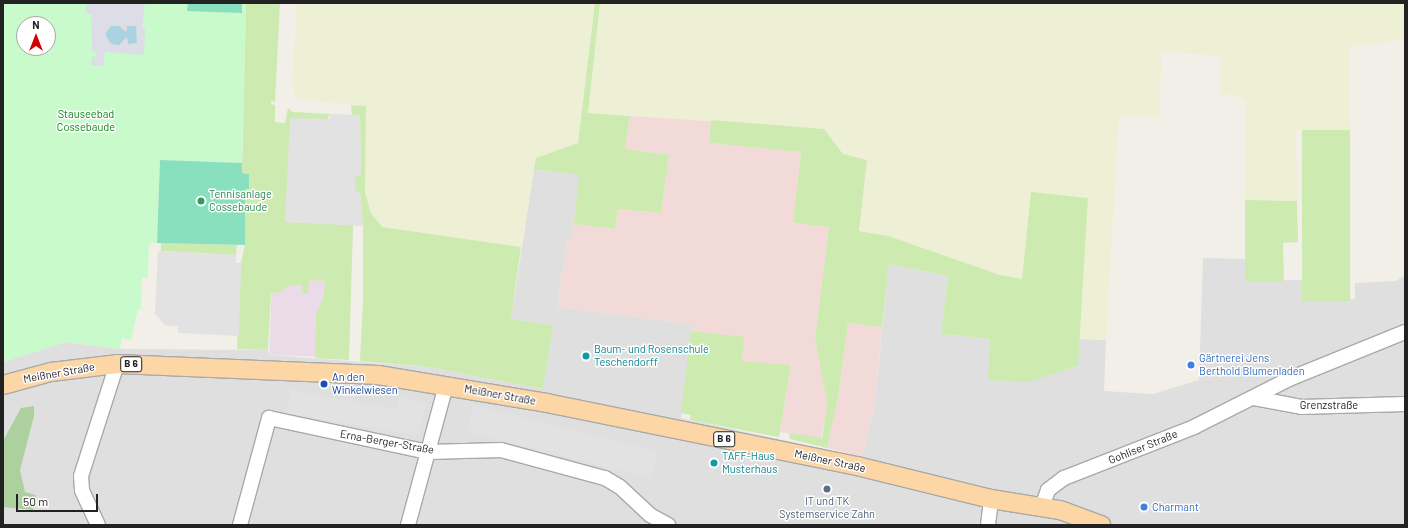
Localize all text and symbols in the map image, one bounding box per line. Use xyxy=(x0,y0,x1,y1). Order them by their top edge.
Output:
north arrow xyxy=(16,16,56,56)
text: N xyxy=(32,18,40,31)
park label: Stauseebad Cossebaude xyxy=(57,108,115,134)
place label: Tennisanlage Cossebaude xyxy=(209,188,272,214)
marker: Tennisanlage Cossebaude xyxy=(196,196,206,206)
place label: Baum- und Rosenschule Teschendorff xyxy=(594,343,709,369)
marker: Baum- und Rosenschule Teschendorff xyxy=(581,351,591,361)
place label: Gärtnerei Jens Berthold Blumenladen xyxy=(1199,352,1305,378)
road number: B 6 xyxy=(120,356,142,372)
street label: Meißner Straße xyxy=(22,360,96,386)
marker: Gärtnerei Jens Berthold Blumenladen xyxy=(1186,360,1196,370)
place label: An den Winkelwiesen xyxy=(332,371,398,397)
marker: An den Winkelwiesen xyxy=(319,379,329,389)
street label: Meißner Straße xyxy=(463,382,537,408)
street label: Grenzstraße xyxy=(1300,398,1358,412)
street label: Erna-Berger-Straße xyxy=(339,427,435,457)
street label: Gohliser Straße xyxy=(1107,427,1179,467)
road number: B 6 xyxy=(713,431,735,447)
street label: Meißner Straße xyxy=(793,447,867,475)
place label: TAFF-Haus Musterhaus xyxy=(722,450,777,476)
marker: TAFF-Haus Musterhaus xyxy=(709,458,719,468)
marker: IT und TK Systemservice Zahn xyxy=(822,484,832,494)
scale bar xyxy=(18,486,100,512)
text: 50 m xyxy=(23,494,48,508)
place label: IT und TK Systemservice Zahn xyxy=(779,495,875,521)
place label: Charmant xyxy=(1152,500,1199,514)
marker: Charmant xyxy=(1139,502,1149,512)

